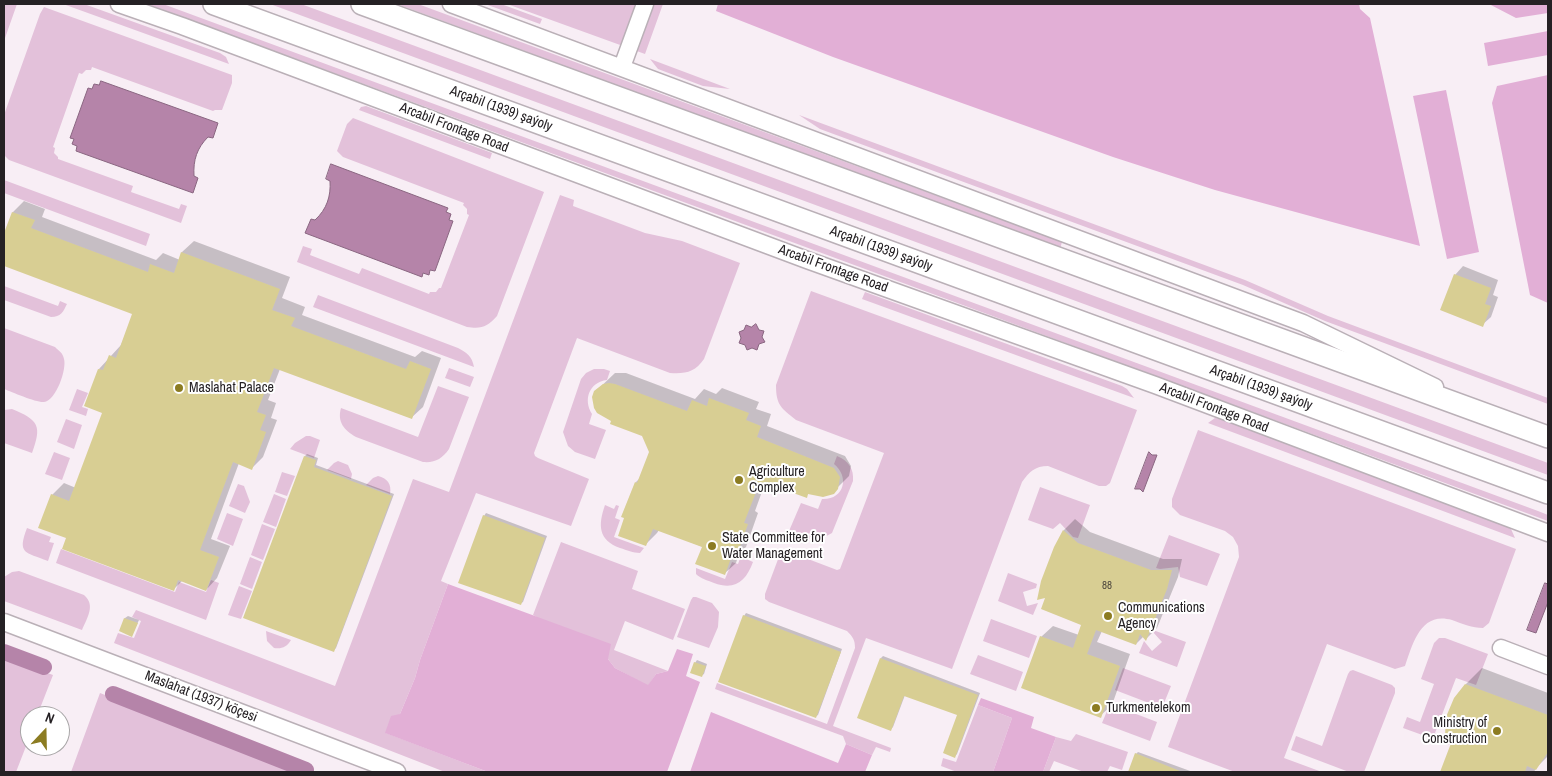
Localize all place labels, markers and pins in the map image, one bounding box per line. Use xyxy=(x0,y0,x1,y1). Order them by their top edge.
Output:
place label: Maslahat Palace xyxy=(189,380,274,396)
marker: Maslahat Palace xyxy=(173,382,185,394)
place label: Agriculture Complex xyxy=(749,464,805,497)
marker: Agriculture Complex xyxy=(733,474,745,486)
place label: State Committee for Water Management xyxy=(722,530,825,562)
marker: State Committee for Water Management xyxy=(706,540,718,552)
place label: Communications Agency xyxy=(1118,600,1205,632)
marker: Communications Agency xyxy=(1102,610,1114,622)
place label: Turkmentelekom xyxy=(1106,700,1191,716)
marker: Turkmentelekom xyxy=(1090,702,1102,714)
place label: Ministry of Construction xyxy=(1422,715,1487,748)
marker: Ministry of Construction xyxy=(1491,725,1503,737)

